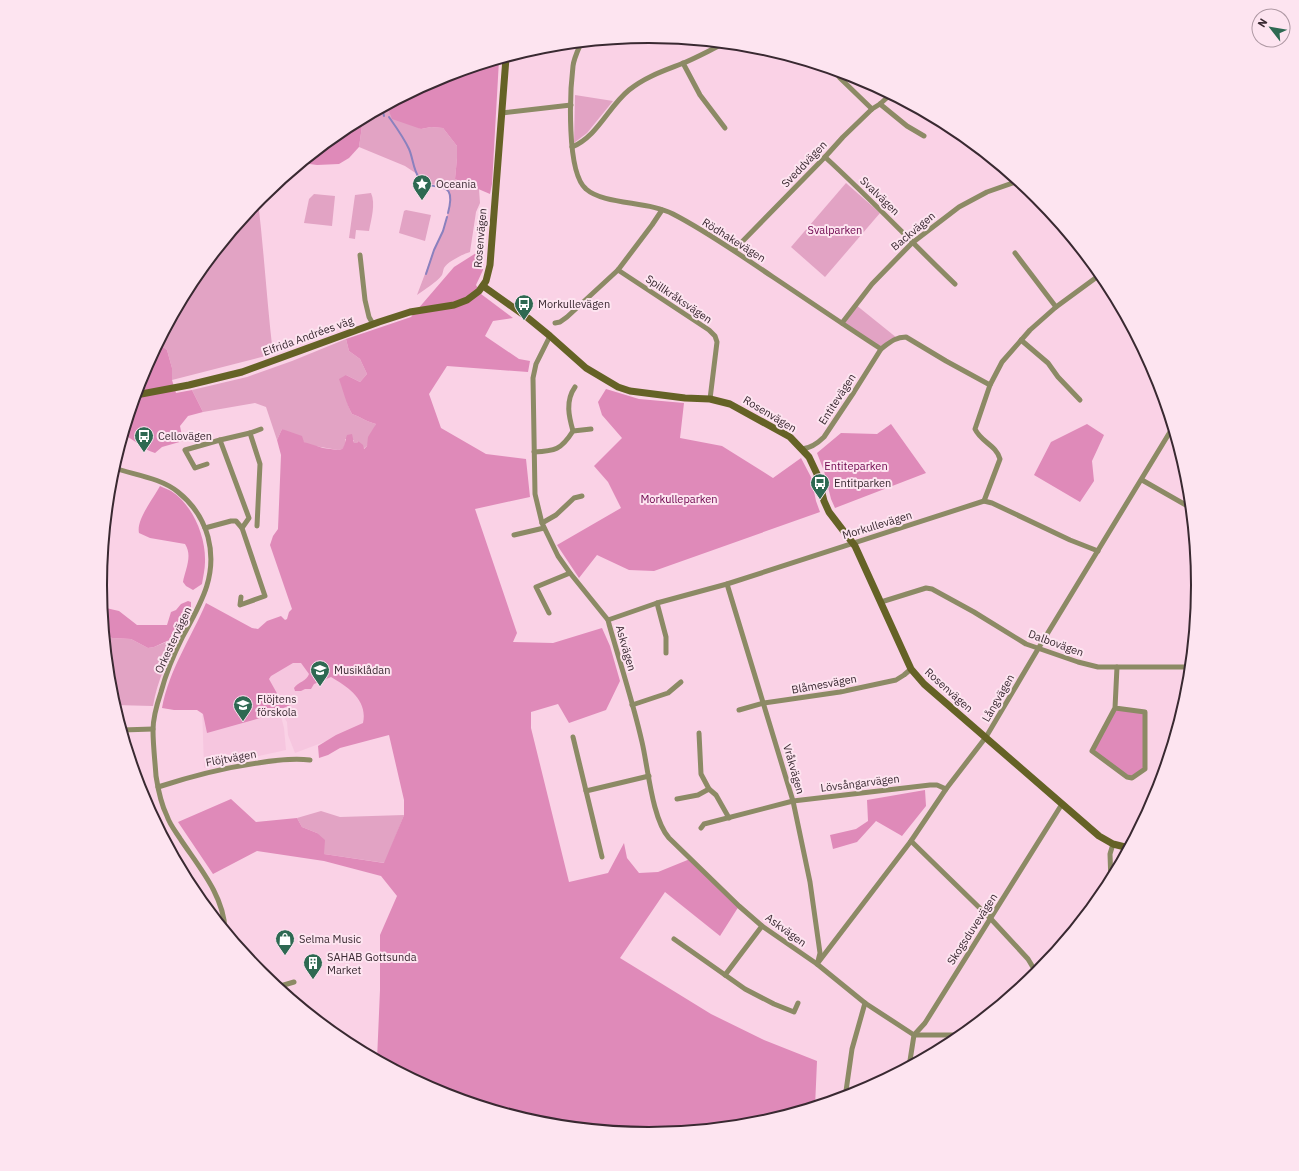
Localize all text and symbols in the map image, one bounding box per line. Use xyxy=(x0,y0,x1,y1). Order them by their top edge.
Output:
north arrow xyxy=(1251,8,1291,48)
text: N xyxy=(1254,16,1270,30)
street label: Sveddvägen xyxy=(778,138,830,190)
place icon: Oceania xyxy=(411,173,433,201)
street label: Svalvägen xyxy=(857,174,903,218)
place label: Oceania xyxy=(436,177,476,191)
street label: Rosenvägen xyxy=(470,208,490,268)
street label: Backvägen xyxy=(888,208,938,254)
street label: Rödhakevägen xyxy=(700,215,768,265)
park label: Svalparken xyxy=(808,223,862,237)
street label: Spillkråksvägen xyxy=(643,272,715,326)
bus stop icon: Morkullevägen xyxy=(513,293,535,321)
place label: Morkullevägen xyxy=(538,297,610,311)
street label: Elfrida Andrées väg xyxy=(261,313,355,359)
street label: Entitevägen xyxy=(815,371,859,427)
street label: Rosenvägen xyxy=(741,393,799,435)
bus stop icon: Cellovägen xyxy=(133,425,155,453)
place label: Cellovägen xyxy=(158,429,212,443)
park label: Entiteparken xyxy=(824,459,888,473)
bus stop icon: Entitparken xyxy=(809,472,831,500)
place label: Entitparken xyxy=(834,476,891,490)
park label: Morkulleparken xyxy=(640,492,718,506)
street label: Morkullevägen xyxy=(840,508,914,542)
street label: Orkestervägen xyxy=(151,604,195,676)
street label: Askvägen xyxy=(613,623,639,673)
street label: Dalbovägen xyxy=(1026,627,1086,659)
school or university icon: Musiklådan xyxy=(309,659,331,687)
place label: Musiklådan xyxy=(334,663,390,677)
street label: Rosenvägen xyxy=(922,665,976,715)
street label: Blåmesvägen xyxy=(790,671,858,697)
street label: Långvägen xyxy=(979,672,1017,724)
place label: Flöjtens förskola xyxy=(257,692,297,719)
school or university icon: Flöjtens förskola xyxy=(232,694,254,722)
street label: Vråkvägen xyxy=(780,742,808,796)
street label: Flöjtvägen xyxy=(205,747,257,769)
street label: Lövsångarvägen xyxy=(820,771,900,795)
street label: Skogsduvevägen xyxy=(944,891,1000,967)
street label: Askvägen xyxy=(763,910,809,950)
shop icon: Selma Music xyxy=(274,928,296,956)
place label: Selma Music xyxy=(299,932,362,946)
place label: SAHAB Gottsunda Market xyxy=(327,950,417,977)
building icon: SAHAB Gottsunda Market xyxy=(302,952,324,980)

